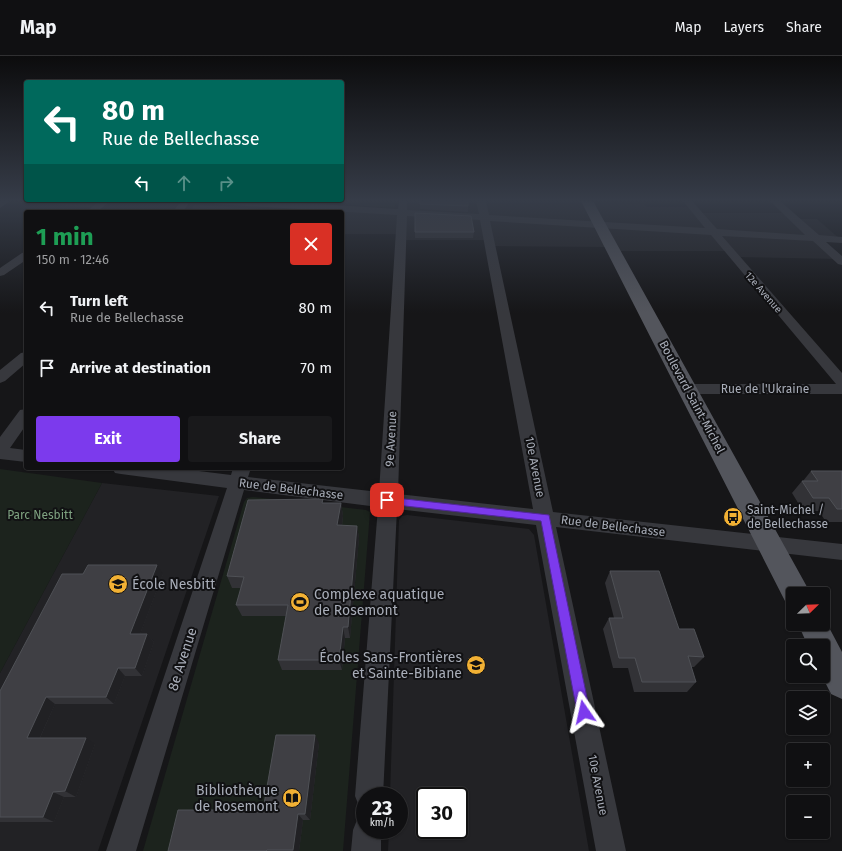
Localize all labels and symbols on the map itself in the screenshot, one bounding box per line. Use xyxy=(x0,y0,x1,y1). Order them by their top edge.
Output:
street label: 12e Avenue xyxy=(742,270,784,316)
street label: Boulevard Saint-Michel xyxy=(656,338,728,456)
street label: Rue de l'Ukraine xyxy=(721,382,809,396)
street label: 9e Avenue xyxy=(383,411,399,467)
street label: 10e Avenue xyxy=(522,436,548,498)
street label: Rue de Bellechasse xyxy=(238,476,344,502)
pin xyxy=(370,483,404,517)
place label: Saint-Michel / de Bellechasse xyxy=(747,503,828,531)
bus stop icon: Saint-Michel / de Bellechasse xyxy=(722,506,744,528)
park label: Parc Nesbitt xyxy=(7,508,73,522)
street label: Rue de Bellechasse xyxy=(560,513,666,539)
school or university icon: École Nesbitt xyxy=(107,573,129,595)
place label: École Nesbitt xyxy=(132,575,216,593)
place label: Complexe aquatique de Rosemont xyxy=(314,586,445,619)
north arrow xyxy=(786,587,830,631)
sports icon: Complexe aquatique de Rosemont xyxy=(289,591,311,613)
street label: 8e Avenue xyxy=(164,625,201,693)
place label: Écoles Sans-Frontières et Sainte-Bibiane xyxy=(319,648,462,682)
school or university icon: Écoles Sans-Frontières et Sainte-Bibiane xyxy=(465,654,487,676)
position arrow xyxy=(563,691,605,733)
street label: 10e Avenue xyxy=(585,754,611,816)
place label: Bibliothèque de Rosemont xyxy=(194,782,279,815)
library icon: Bibliothèque de Rosemont xyxy=(281,787,303,809)
speed limit sign: 30 xyxy=(416,787,468,839)

